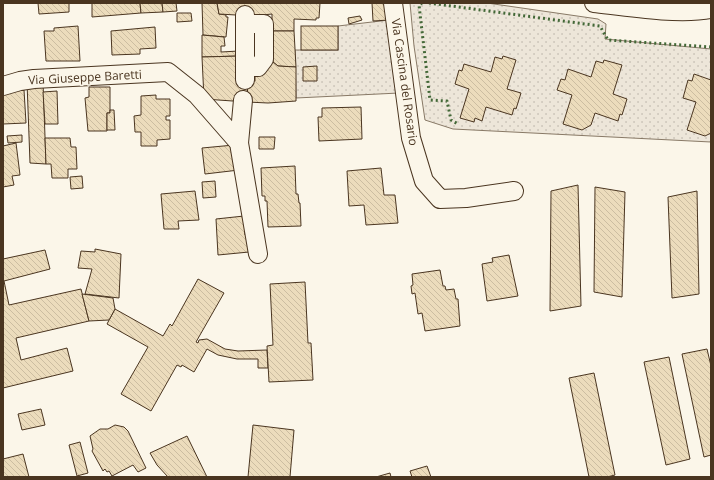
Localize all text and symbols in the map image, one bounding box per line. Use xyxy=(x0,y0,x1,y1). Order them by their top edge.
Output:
street label: Via Cascina del Rosario xyxy=(388,17,422,147)
street label: Via Giuseppe Baretti xyxy=(28,66,142,88)

